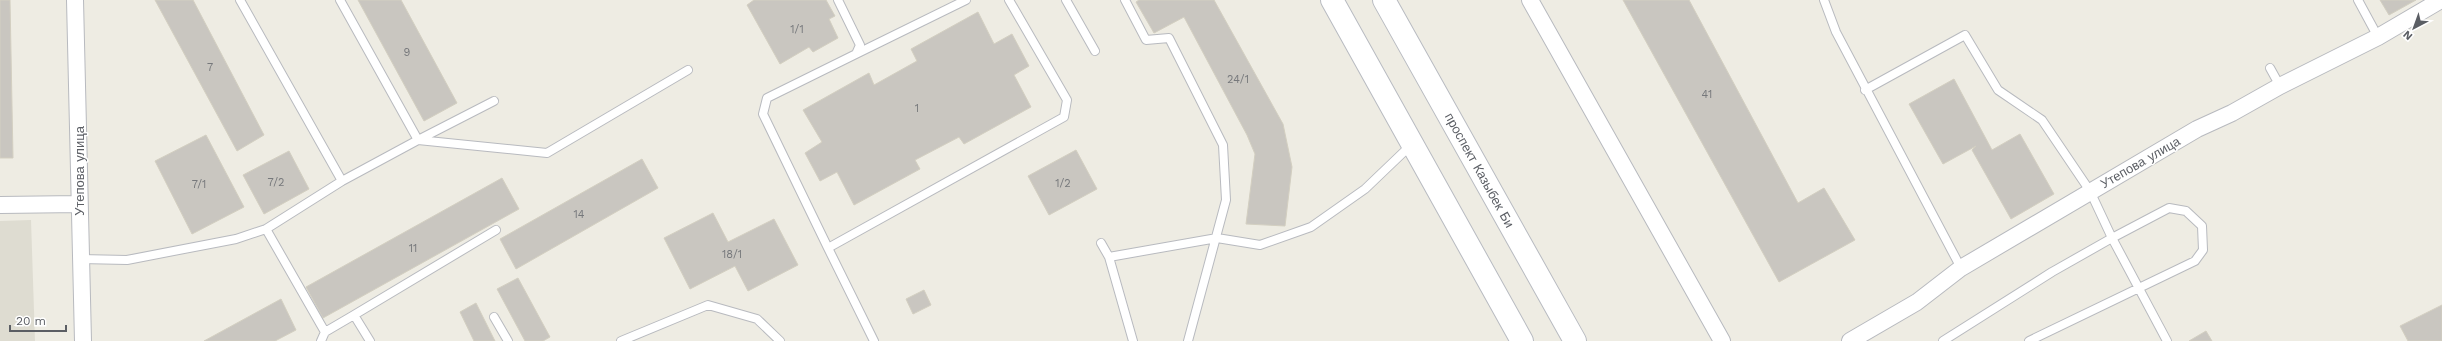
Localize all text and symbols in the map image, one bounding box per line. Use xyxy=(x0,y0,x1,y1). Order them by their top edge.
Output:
north arrow xyxy=(2394,8,2434,48)
house number: 1/1 xyxy=(790,23,804,36)
text: N xyxy=(2400,28,2415,43)
house number: 9 xyxy=(404,46,411,59)
house number: 7 xyxy=(207,61,213,74)
house number: 24/1 xyxy=(1227,73,1249,86)
house number: 41 xyxy=(1702,88,1712,101)
house number: 1 xyxy=(915,102,919,115)
street label: проспект Казыбек Би xyxy=(1442,110,1517,230)
street label: Утепова улица xyxy=(72,125,87,216)
street label: Утепова улица xyxy=(2098,133,2184,191)
house number: 7/2 xyxy=(268,176,284,189)
house number: 1/2 xyxy=(1055,177,1071,190)
house number: 7/1 xyxy=(192,178,206,191)
house number: 14 xyxy=(573,208,585,221)
house number: 11 xyxy=(409,242,417,255)
house number: 18/1 xyxy=(722,248,742,261)
scale bar xyxy=(10,307,66,333)
text: 20 m xyxy=(16,314,46,328)

